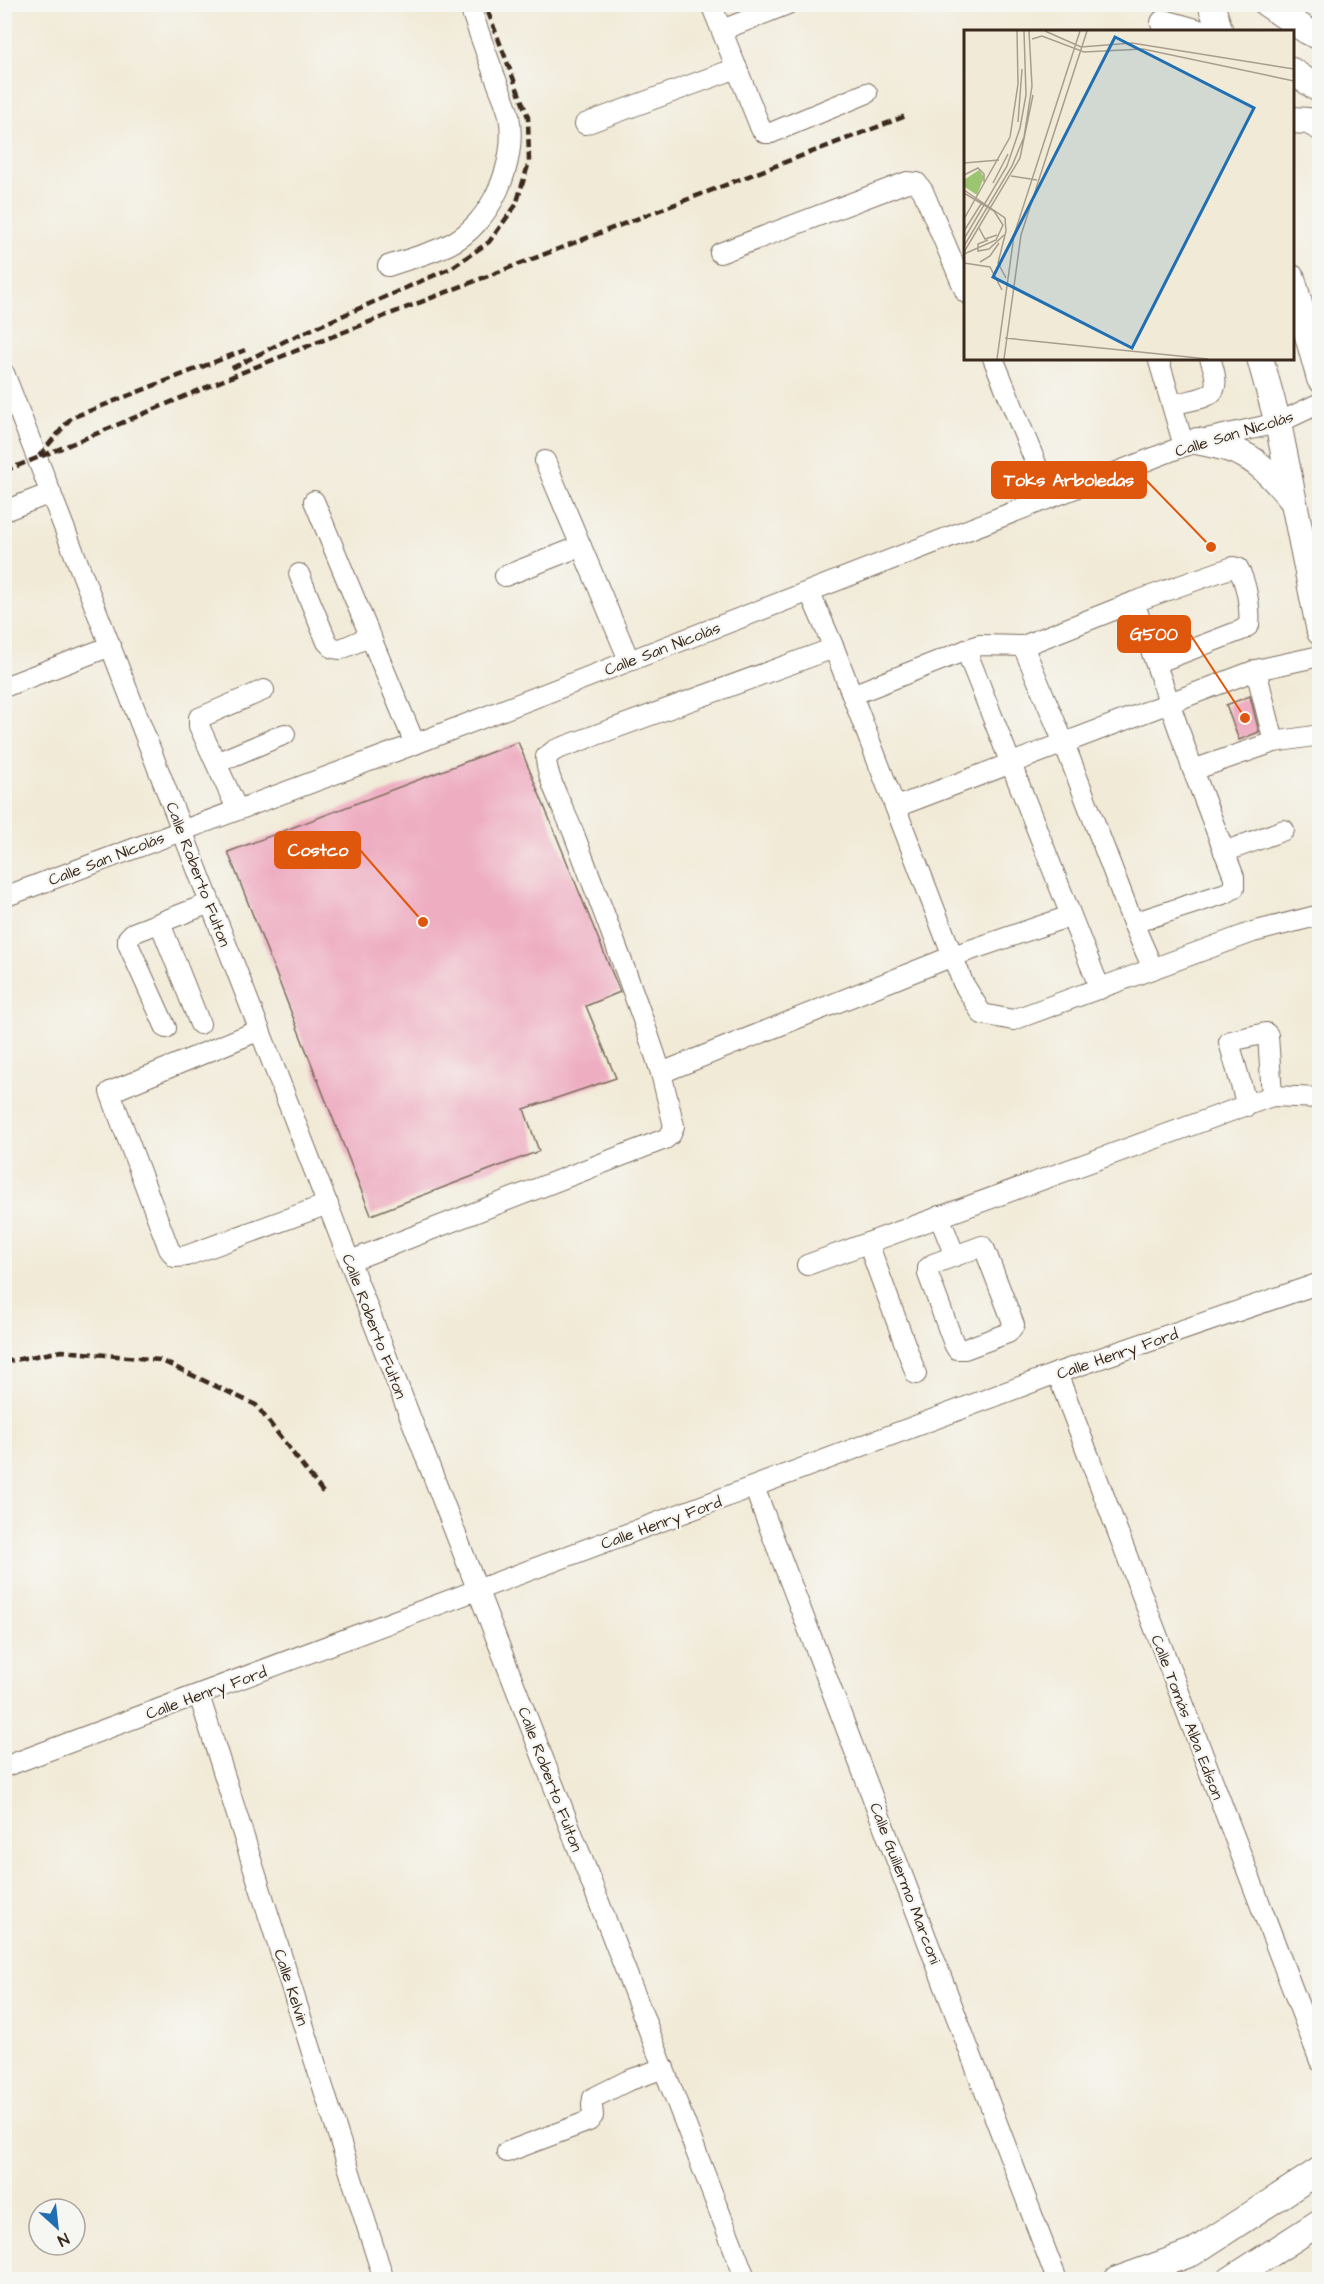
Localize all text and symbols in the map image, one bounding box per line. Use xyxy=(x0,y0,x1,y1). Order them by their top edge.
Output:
inset map xyxy=(964,30,1294,360)
street label: Calle San Nicolás xyxy=(1172,406,1296,462)
callout: Toks Arboledas xyxy=(992,462,1146,498)
text: Toks Arboledas xyxy=(1003,468,1134,493)
callout: G500 xyxy=(1118,616,1190,652)
street label: Calle San Nicolás xyxy=(601,617,724,681)
text: G500 xyxy=(1130,622,1179,647)
street label: Calle Roberto Fulton xyxy=(160,799,236,950)
street label: Calle San Nicolás xyxy=(45,827,168,891)
callout: Costco xyxy=(275,832,360,868)
text: Costco xyxy=(288,838,349,863)
street label: Calle Roberto Fulton xyxy=(336,1251,412,1402)
street label: Calle Henry Ford xyxy=(1054,1323,1181,1386)
street label: Calle Henry Ford xyxy=(598,1491,725,1556)
street label: Calle Tomás Alba Edison xyxy=(1145,1632,1229,1803)
street label: Calle Henry Ford xyxy=(143,1661,270,1726)
street label: Calle Roberto Fulton xyxy=(512,1704,588,1855)
street label: Calle Guillermo Marconi xyxy=(864,1799,946,1968)
street label: Calle Kelvin xyxy=(268,1946,314,2028)
north arrow xyxy=(27,2197,87,2257)
text: N xyxy=(54,2227,73,2252)

